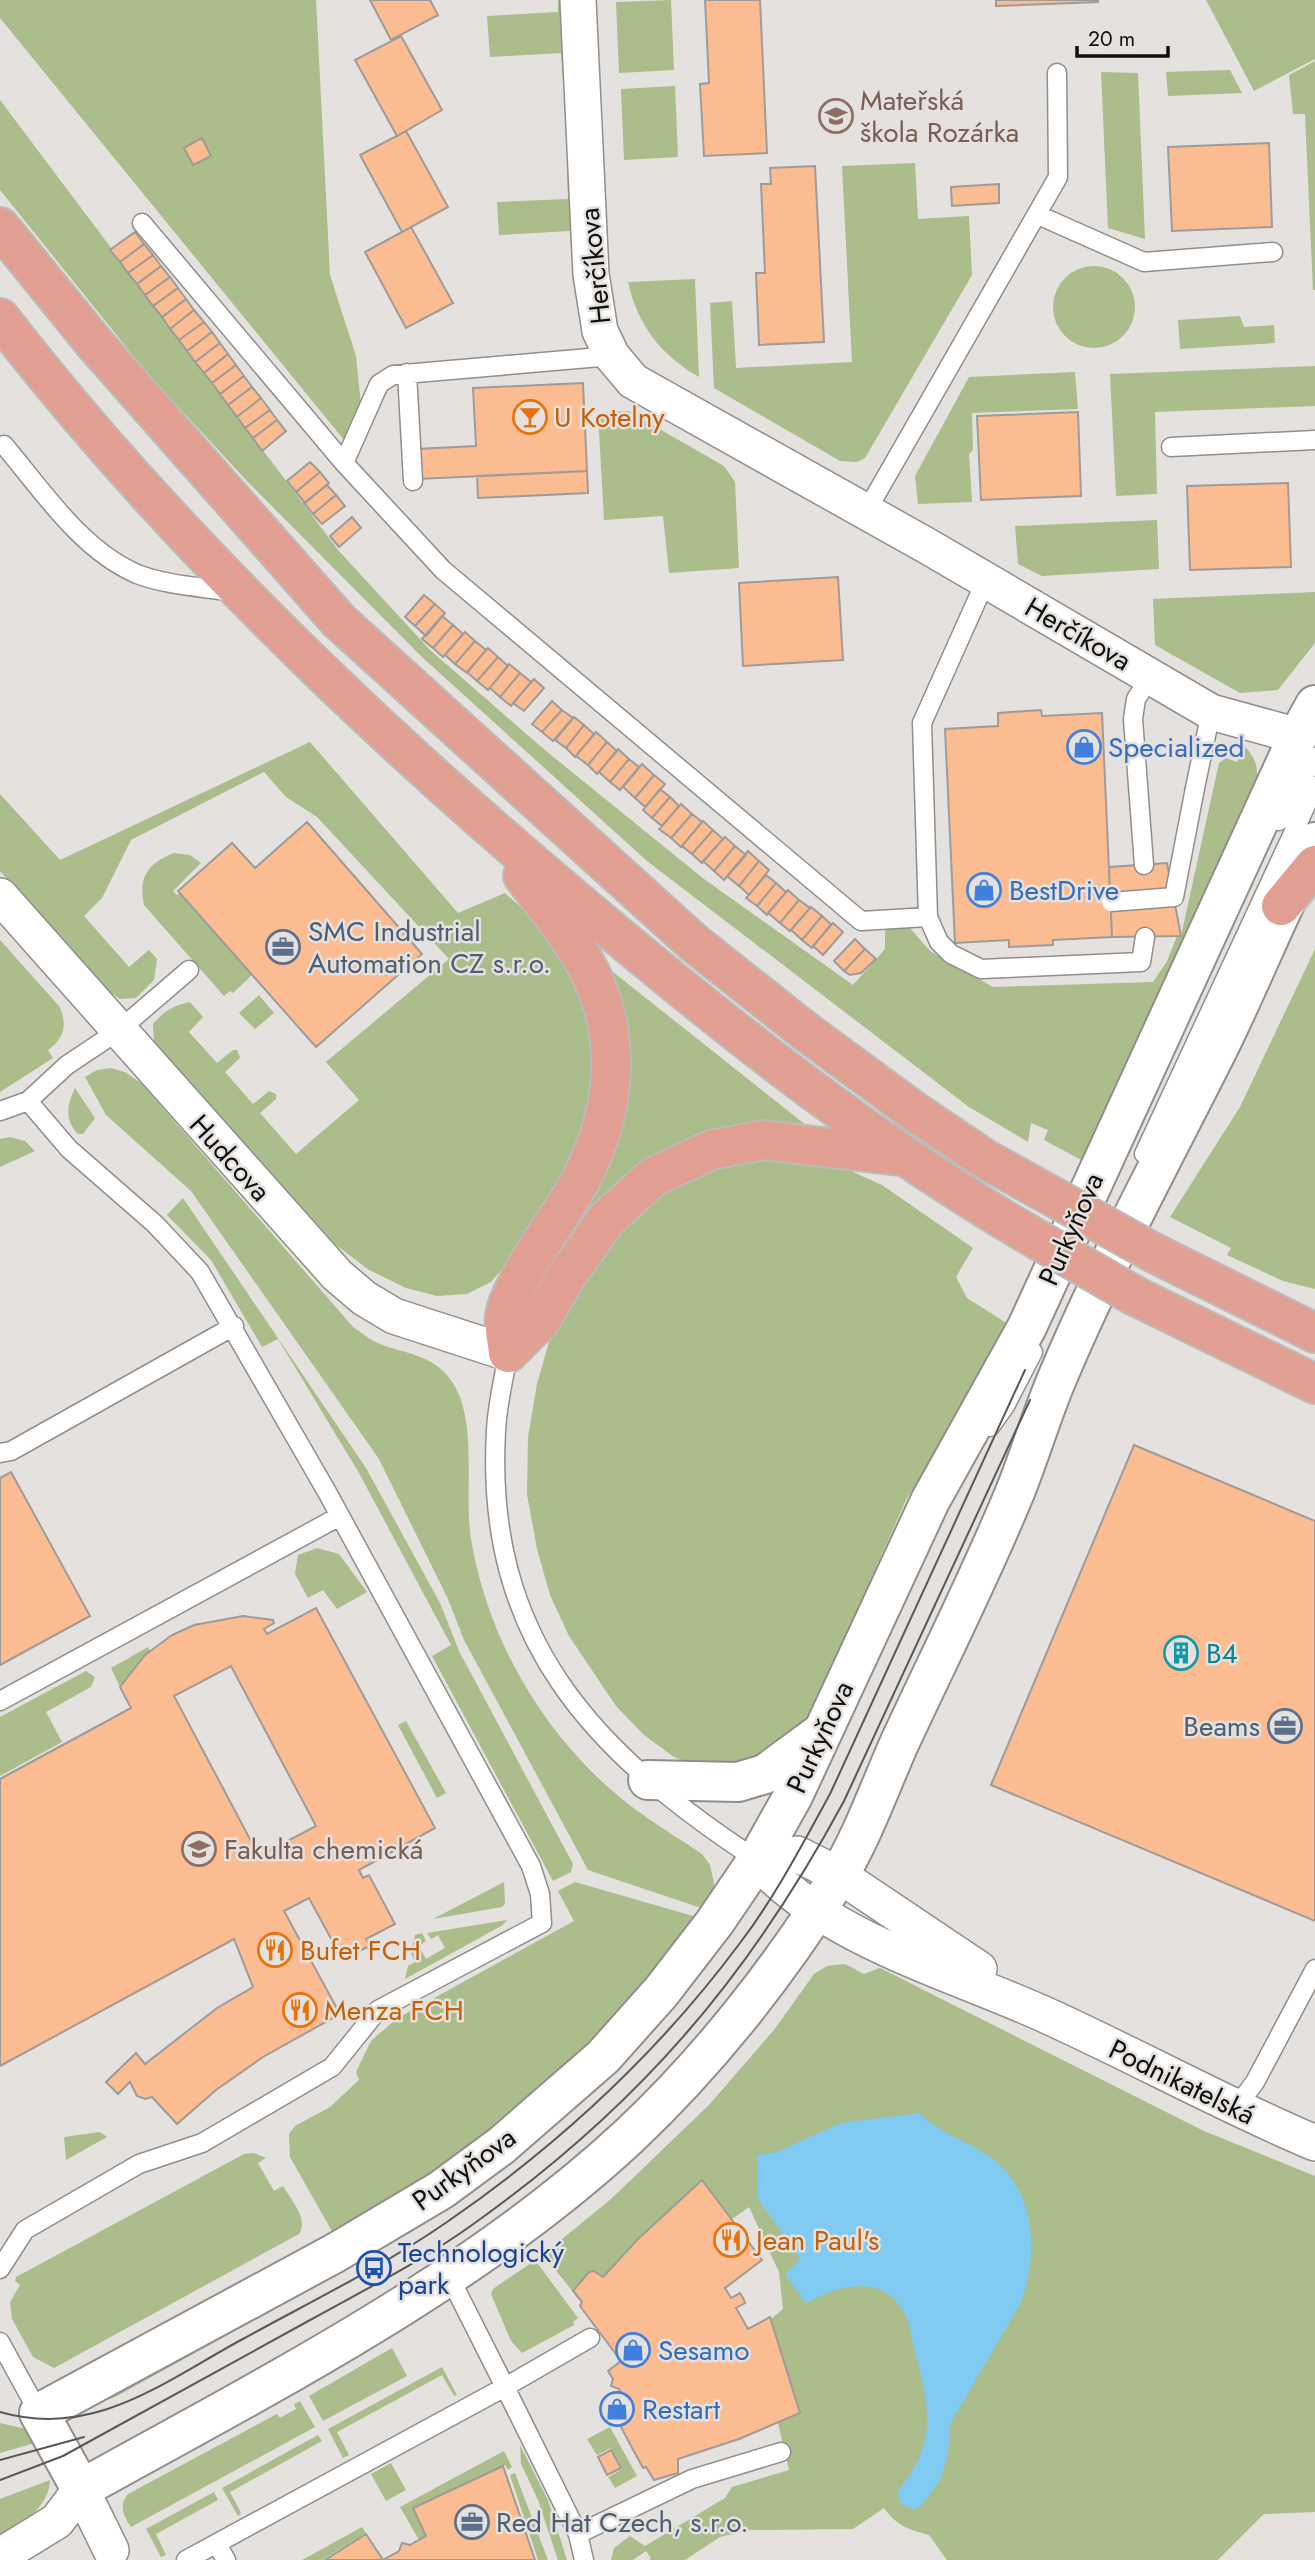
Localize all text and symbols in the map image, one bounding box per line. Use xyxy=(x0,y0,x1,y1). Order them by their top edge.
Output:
scale bar xyxy=(1077,14,1168,58)
text: 20 m xyxy=(1088,24,1135,54)
place label: Mateřská škola Rozárka xyxy=(860,80,1019,153)
school or university icon: Mateřská škola Rozárka xyxy=(817,97,855,135)
street label: Herčíkova xyxy=(569,206,621,326)
place label: U Kotelny xyxy=(554,397,665,438)
bar icon: U Kotelny xyxy=(511,398,549,436)
street label: Herčíkova xyxy=(1017,587,1139,681)
place label: Specialized xyxy=(1108,727,1244,768)
shop icon: Specialized xyxy=(1065,728,1103,766)
place label: BestDrive xyxy=(1009,870,1119,911)
shop icon: BestDrive xyxy=(965,871,1003,909)
place label: SMC Industrial Automation CZ s.r.o. xyxy=(308,911,551,984)
office icon: SMC Industrial Automation CZ s.r.o. xyxy=(264,928,302,966)
street label: Hudcova xyxy=(180,1105,280,1211)
street label: Purkyňova xyxy=(1028,1166,1114,1292)
place label: B4 xyxy=(1206,1633,1238,1674)
building icon: B4 xyxy=(1162,1634,1200,1672)
street label: Purkyňova xyxy=(776,1674,864,1800)
place label: Beams xyxy=(1183,1706,1260,1747)
office icon: Beams xyxy=(1266,1707,1304,1745)
place label: Fakulta chemická xyxy=(224,1829,423,1870)
school or university icon: Fakulta chemická xyxy=(180,1830,218,1868)
place label: Bufet FCH xyxy=(300,1930,421,1971)
restaurant icon: Bufet FCH xyxy=(256,1931,294,1969)
place label: Menza FCH xyxy=(324,1990,464,2031)
restaurant icon: Menza FCH xyxy=(281,1991,319,2029)
street label: Podnikatelská xyxy=(1102,2029,1262,2135)
street label: Purkyňova xyxy=(404,2117,524,2221)
place label: Jean Paul's xyxy=(752,2220,879,2261)
restaurant icon: Jean Paul's xyxy=(712,2221,750,2259)
place label: Technologický park xyxy=(398,2232,565,2305)
bus stop icon: Technologický park xyxy=(355,2249,393,2287)
place label: Sesamo xyxy=(658,2330,750,2371)
shop icon: Sesamo xyxy=(614,2331,652,2369)
place label: Restart xyxy=(642,2389,720,2430)
shop icon: Restart xyxy=(598,2390,636,2428)
place label: Red Hat Czech, s.r.o. xyxy=(496,2502,749,2543)
office icon: Red Hat Czech, s.r.o. xyxy=(453,2503,491,2541)

